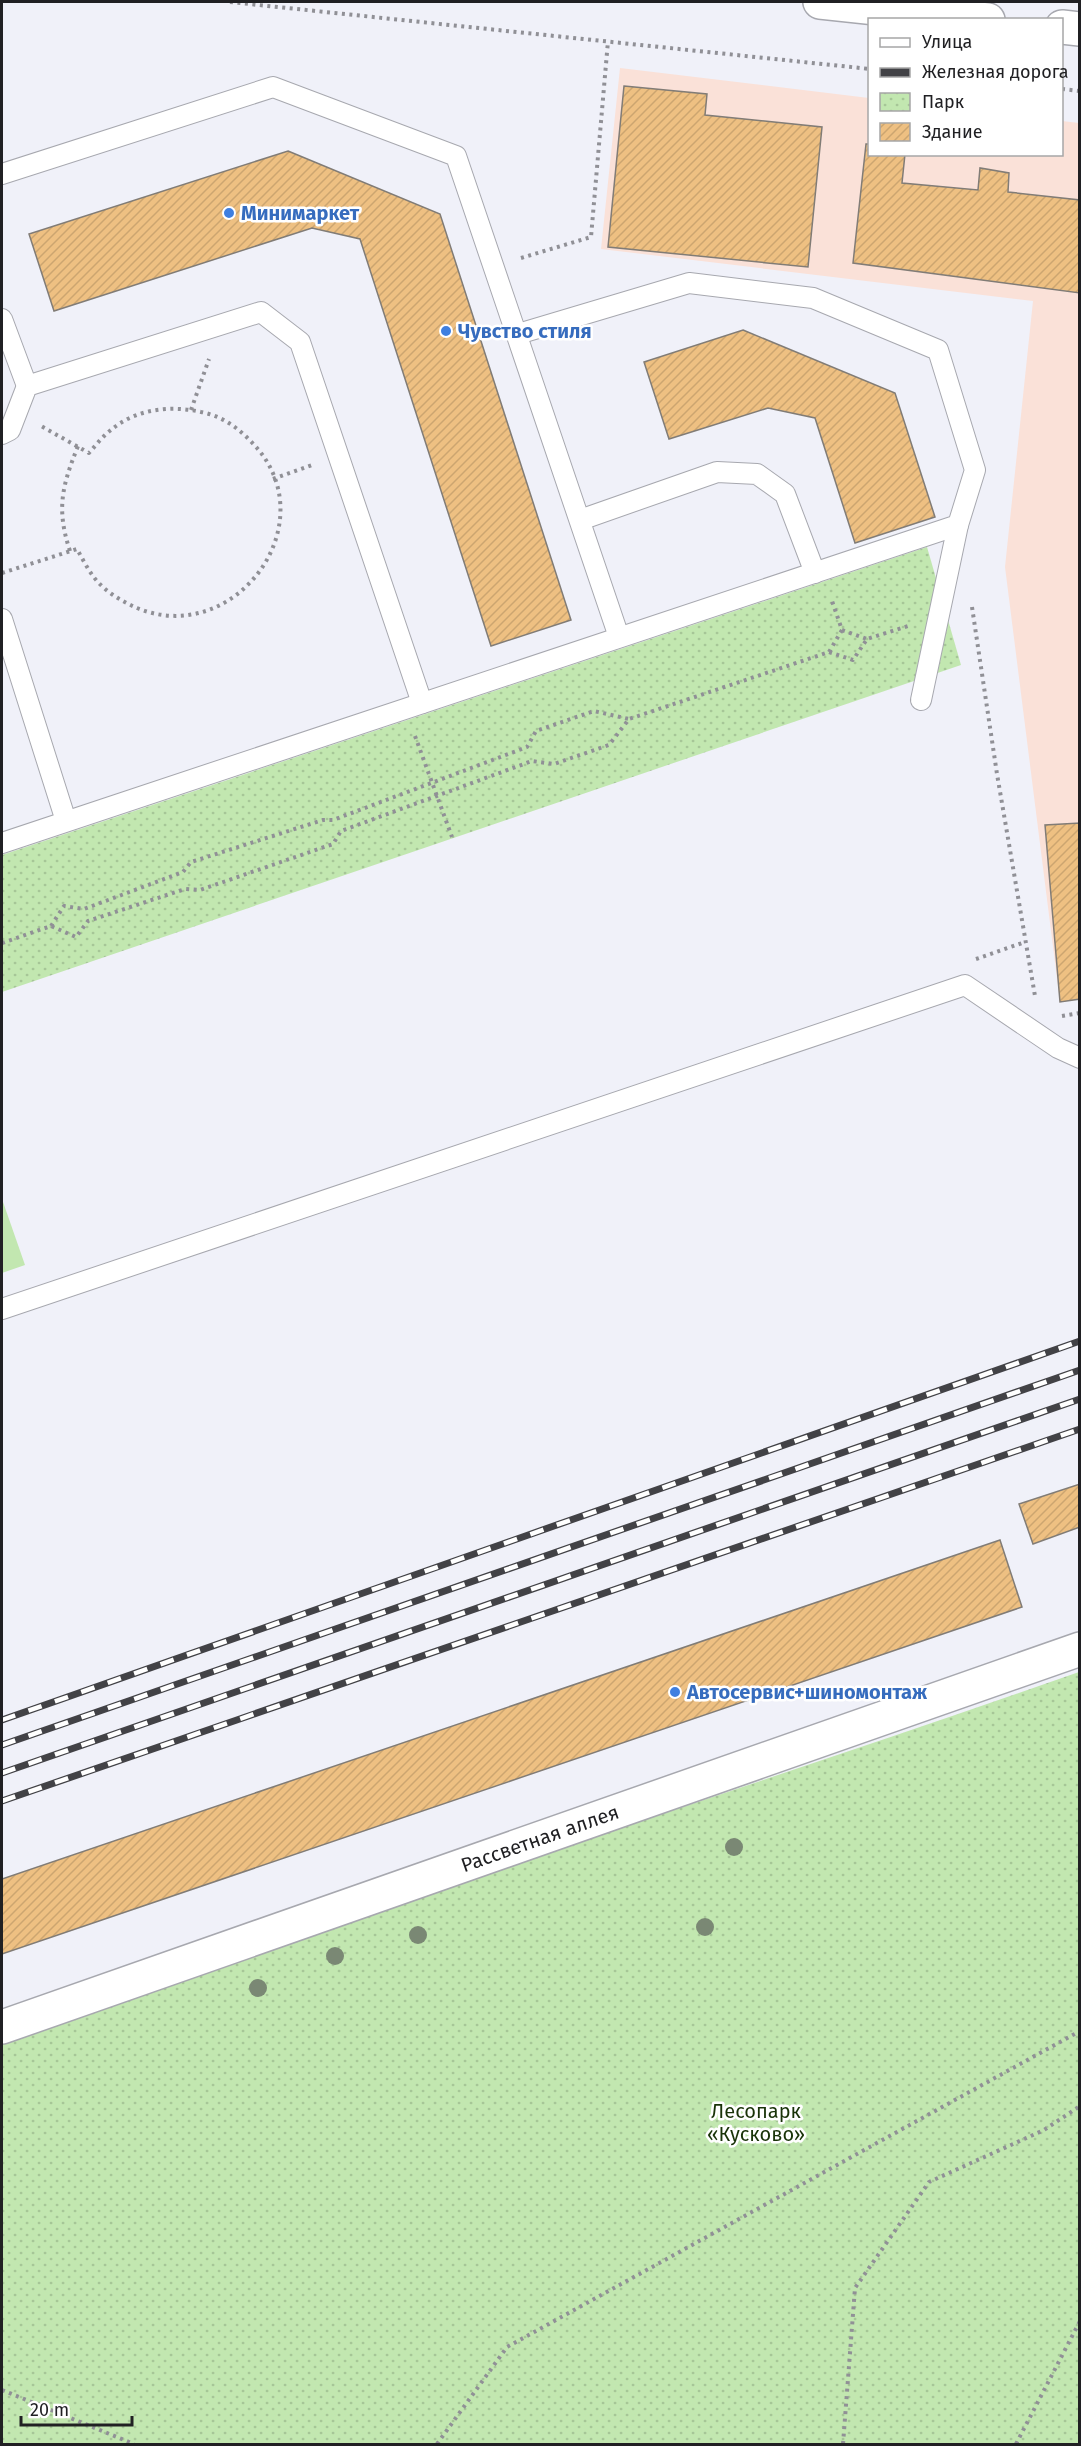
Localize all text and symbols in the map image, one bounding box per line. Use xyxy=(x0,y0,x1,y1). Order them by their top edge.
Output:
legend xyxy=(868,18,1063,156)
text: Улица xyxy=(922,31,972,53)
text: Железная дорога xyxy=(922,61,1069,83)
text: Парк xyxy=(922,91,965,113)
text: Здание xyxy=(922,121,983,143)
place label: Минимаркет xyxy=(241,201,360,225)
marker: Минимаркет xyxy=(222,206,236,220)
place label: Чувство стиля xyxy=(458,319,592,343)
marker: Чувство стиля xyxy=(439,324,453,338)
place label: Автосервис+шиномонтаж xyxy=(686,1680,928,1704)
marker: Автосервис+шиномонтаж xyxy=(668,1685,682,1699)
street label: Рассветная аллея xyxy=(458,1800,622,1877)
park label: Лесопарк «Кусково» xyxy=(707,2099,805,2146)
scale bar xyxy=(21,2389,132,2427)
text: 20 m xyxy=(30,2399,69,2421)

